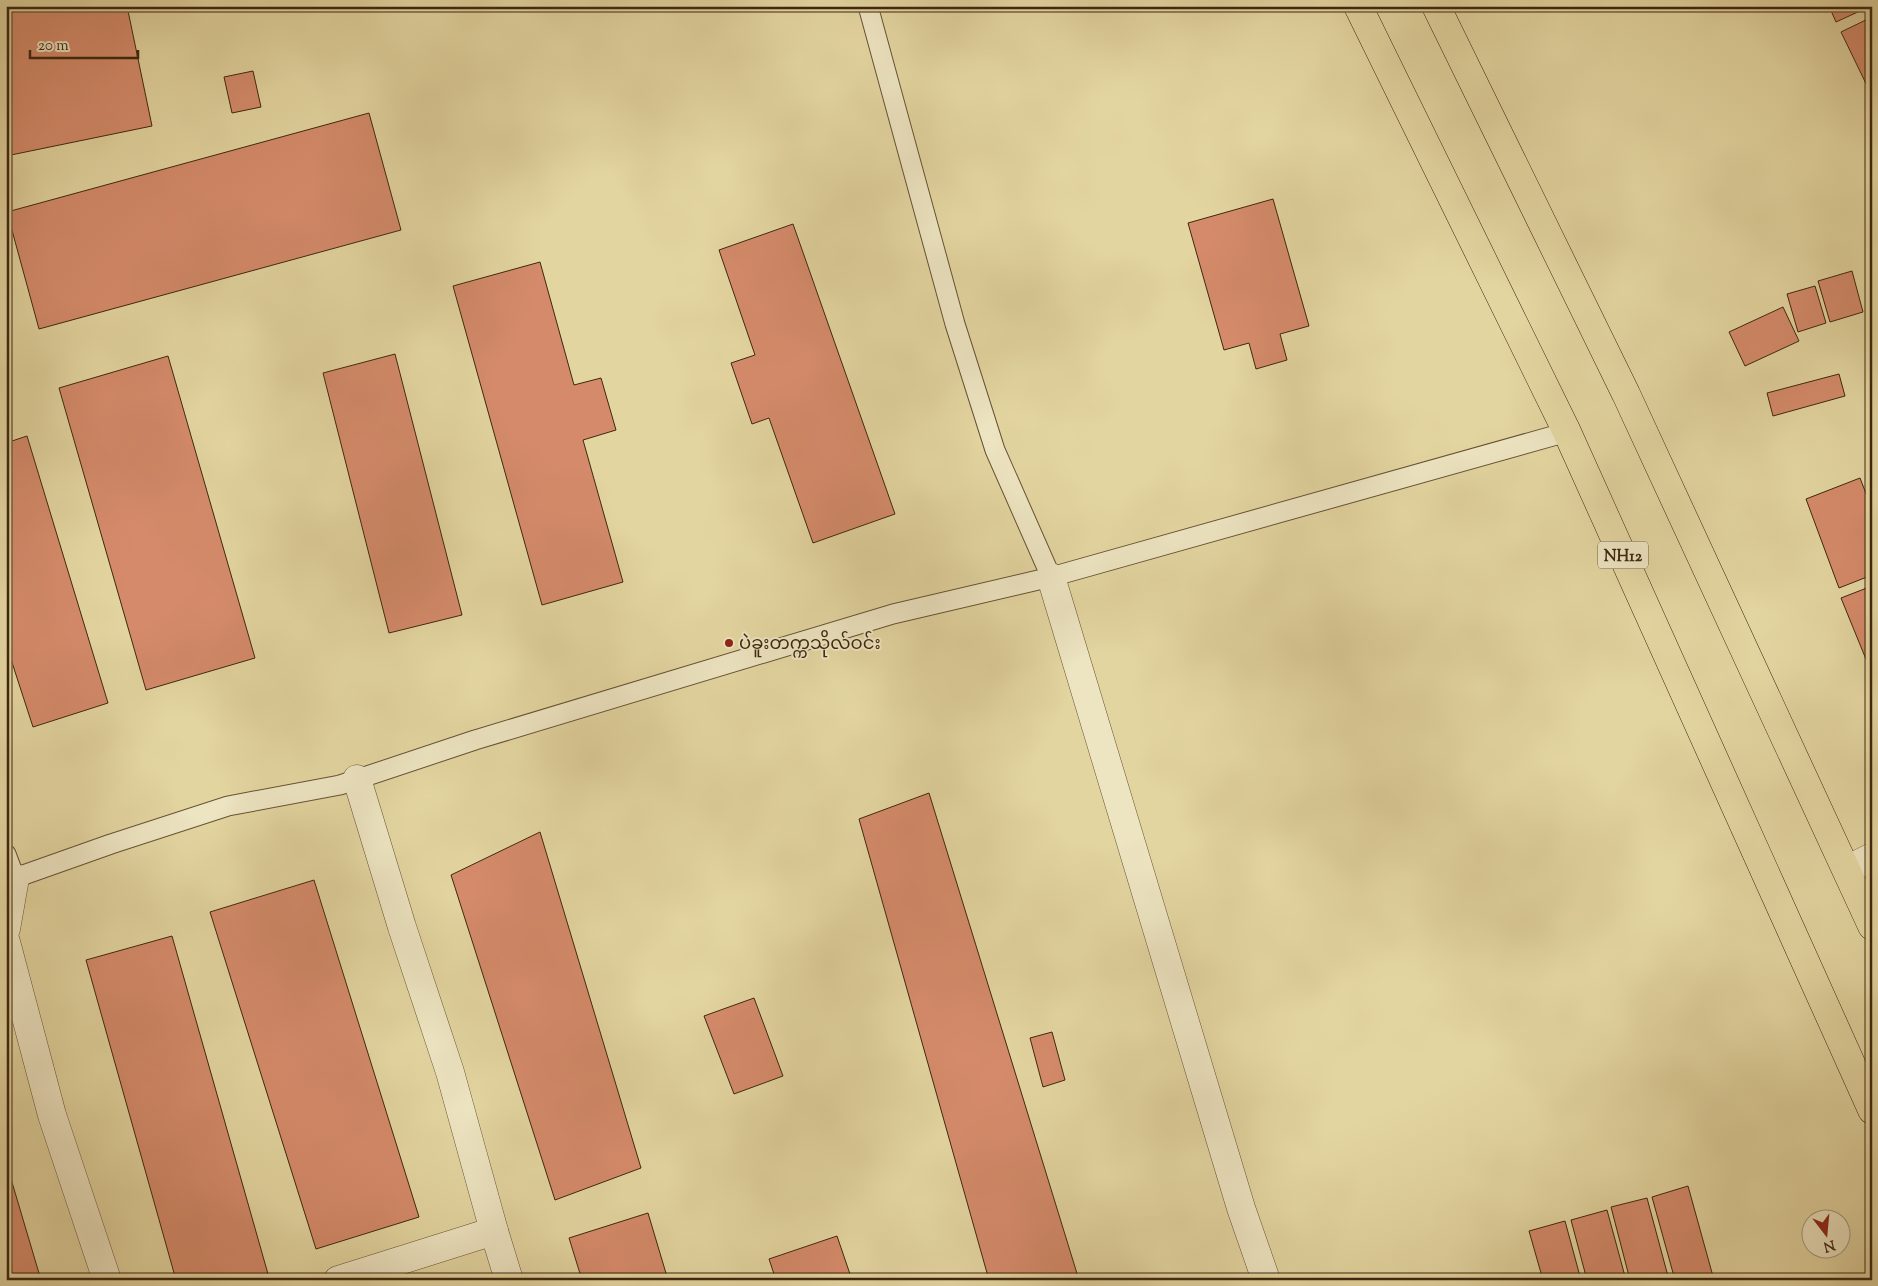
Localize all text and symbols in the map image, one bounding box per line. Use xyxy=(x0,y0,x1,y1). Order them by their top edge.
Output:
scale bar xyxy=(30,28,138,60)
text: 20 m xyxy=(38,36,69,57)
road number: NH12 xyxy=(1598,542,1648,568)
place label: ပဲခူးတက္ကသိုလ်ဝင်း xyxy=(739,629,881,658)
marker: ပဲခူးတက္ကသိုလ်ဝင်း xyxy=(723,637,735,649)
north arrow xyxy=(1800,1208,1850,1258)
text: N xyxy=(1821,1233,1837,1256)

